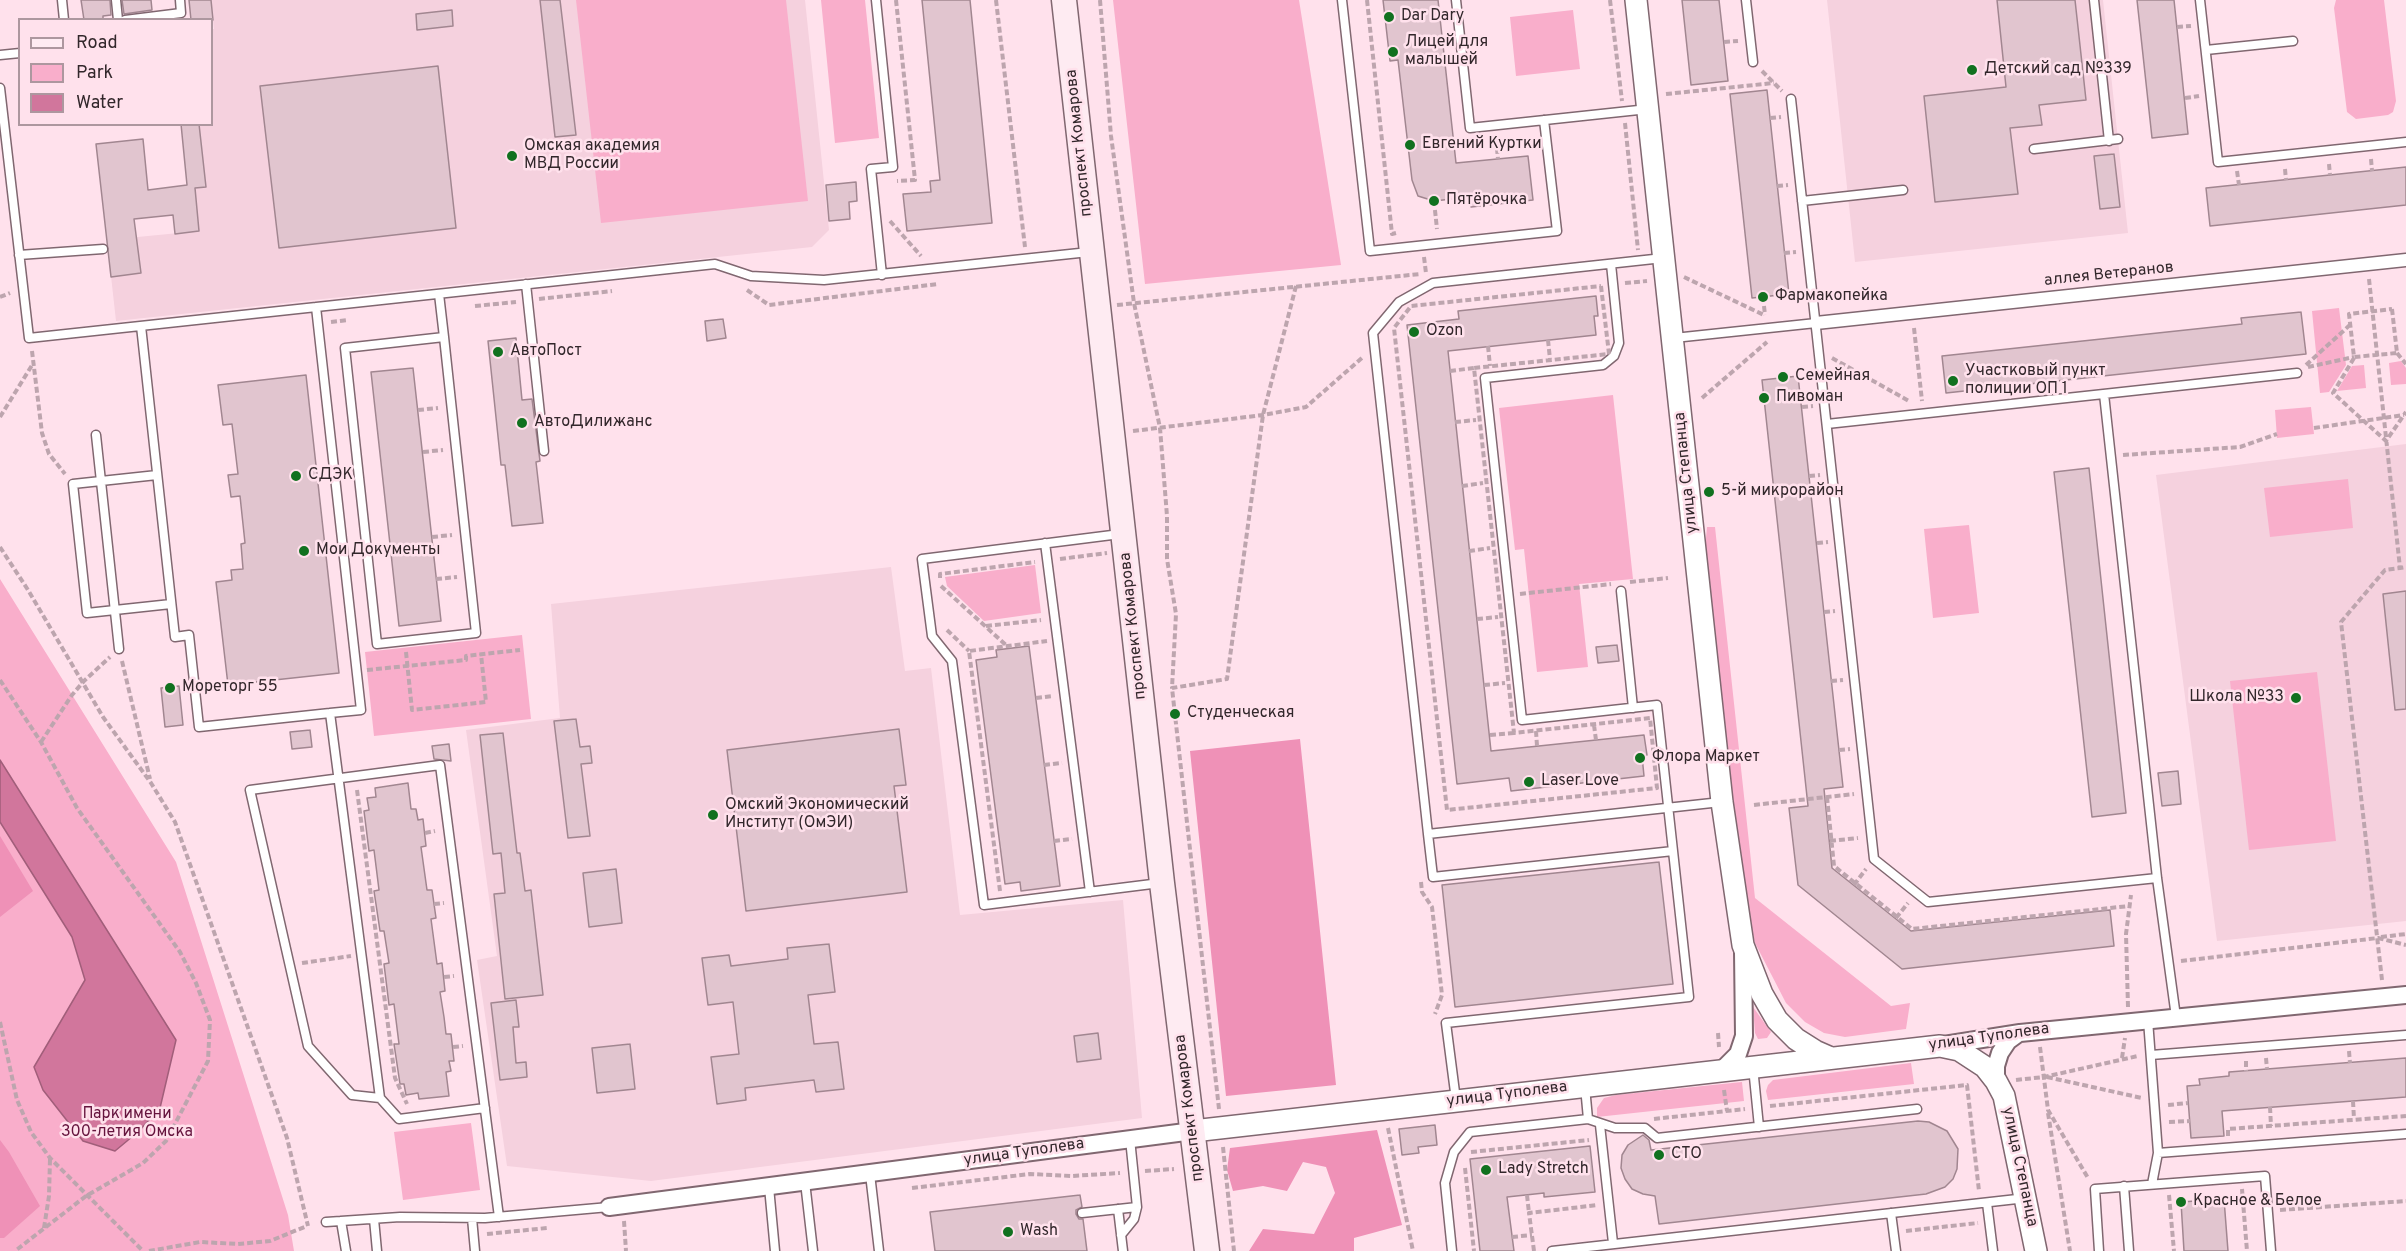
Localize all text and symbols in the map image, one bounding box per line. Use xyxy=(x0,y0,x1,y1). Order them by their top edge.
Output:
place label: Dar Dary xyxy=(1401,7,1464,27)
marker: Dar Dary xyxy=(1382,10,1396,24)
legend xyxy=(18,18,213,126)
text: Road xyxy=(76,32,118,55)
place label: Лицей для малышей xyxy=(1405,33,1488,71)
marker: Лицей для малышей xyxy=(1386,45,1400,59)
place label: Детский сад №339 xyxy=(1984,60,2132,80)
text: Park xyxy=(76,62,113,85)
marker: Детский сад №339 xyxy=(1965,63,1979,77)
street label: проспект Комарова xyxy=(1063,68,1097,218)
text: Water xyxy=(76,92,123,115)
place label: Евгений Куртки xyxy=(1422,135,1542,155)
place label: Омская академия МВД России xyxy=(524,137,660,175)
marker: Евгений Куртки xyxy=(1403,138,1417,152)
marker: Омская академия МВД России xyxy=(505,149,519,163)
place label: Пятёрочка xyxy=(1446,191,1527,211)
marker: Пятёрочка xyxy=(1427,194,1441,208)
street label: аллея Ветеранов xyxy=(2043,259,2175,291)
place label: Фармакопейка xyxy=(1775,287,1888,307)
marker: Фармакопейка xyxy=(1756,290,1770,304)
place label: Ozon xyxy=(1426,322,1463,342)
marker: Ozon xyxy=(1407,325,1421,339)
place label: АвтоПост xyxy=(510,342,582,362)
marker: АвтоПост xyxy=(491,345,505,359)
place label: Участковый пункт полиции ОП 1 xyxy=(1965,362,2106,400)
place label: Семейная xyxy=(1795,367,1870,387)
marker: Семейная xyxy=(1776,370,1790,384)
marker: Участковый пункт полиции ОП 1 xyxy=(1946,374,1960,388)
place label: Пивоман xyxy=(1776,388,1843,408)
marker: Пивоман xyxy=(1757,391,1771,405)
street label: улица Степанца xyxy=(1671,411,1703,535)
place label: АвтоДилижанс xyxy=(534,413,652,433)
marker: АвтоДилижанс xyxy=(515,416,529,430)
place label: СДЭК xyxy=(308,466,353,486)
marker: СДЭК xyxy=(289,469,303,483)
place label: 5-й микрорайон xyxy=(1721,482,1844,502)
marker: 5-й микрорайон xyxy=(1702,485,1716,499)
place label: Мои Документы xyxy=(316,541,441,561)
marker: Мои Документы xyxy=(297,544,311,558)
street label: проспект Комарова xyxy=(1117,551,1151,701)
place label: Мореторг 55 xyxy=(182,678,278,698)
marker: Мореторг 55 xyxy=(163,681,177,695)
place label: Школа №33 xyxy=(2189,688,2284,708)
marker: Школа №33 xyxy=(2289,691,2303,705)
place label: Студенческая xyxy=(1187,704,1294,724)
marker: Студенческая xyxy=(1168,707,1182,721)
place label: Флора Маркет xyxy=(1652,748,1760,768)
marker: Флора Маркет xyxy=(1633,751,1647,765)
place label: Laser Love xyxy=(1541,772,1619,792)
marker: Laser Love xyxy=(1522,775,1536,789)
place label: Омский Экономический Институт (ОмЭИ) xyxy=(725,796,909,834)
marker: Омский Экономический Институт (ОмЭИ) xyxy=(706,808,720,822)
street label: улица Туполева xyxy=(1928,1020,2050,1056)
street label: проспект Комарова xyxy=(1171,1033,1209,1183)
street label: улица Туполева xyxy=(1446,1078,1568,1112)
park label: Парк имени 300-летия Омска xyxy=(61,1105,193,1143)
street label: улица Степанца xyxy=(1997,1105,2041,1229)
street label: улица Туполева xyxy=(963,1135,1085,1171)
place label: СТО xyxy=(1671,1145,1702,1165)
marker: СТО xyxy=(1652,1148,1666,1162)
place label: Lady Stretch xyxy=(1498,1160,1589,1180)
marker: Lady Stretch xyxy=(1479,1163,1493,1177)
place label: Красное & Белое xyxy=(2193,1192,2322,1212)
marker: Красное & Белое xyxy=(2174,1195,2188,1209)
place label: Wash xyxy=(1020,1222,1058,1242)
marker: Wash xyxy=(1001,1225,1015,1239)

